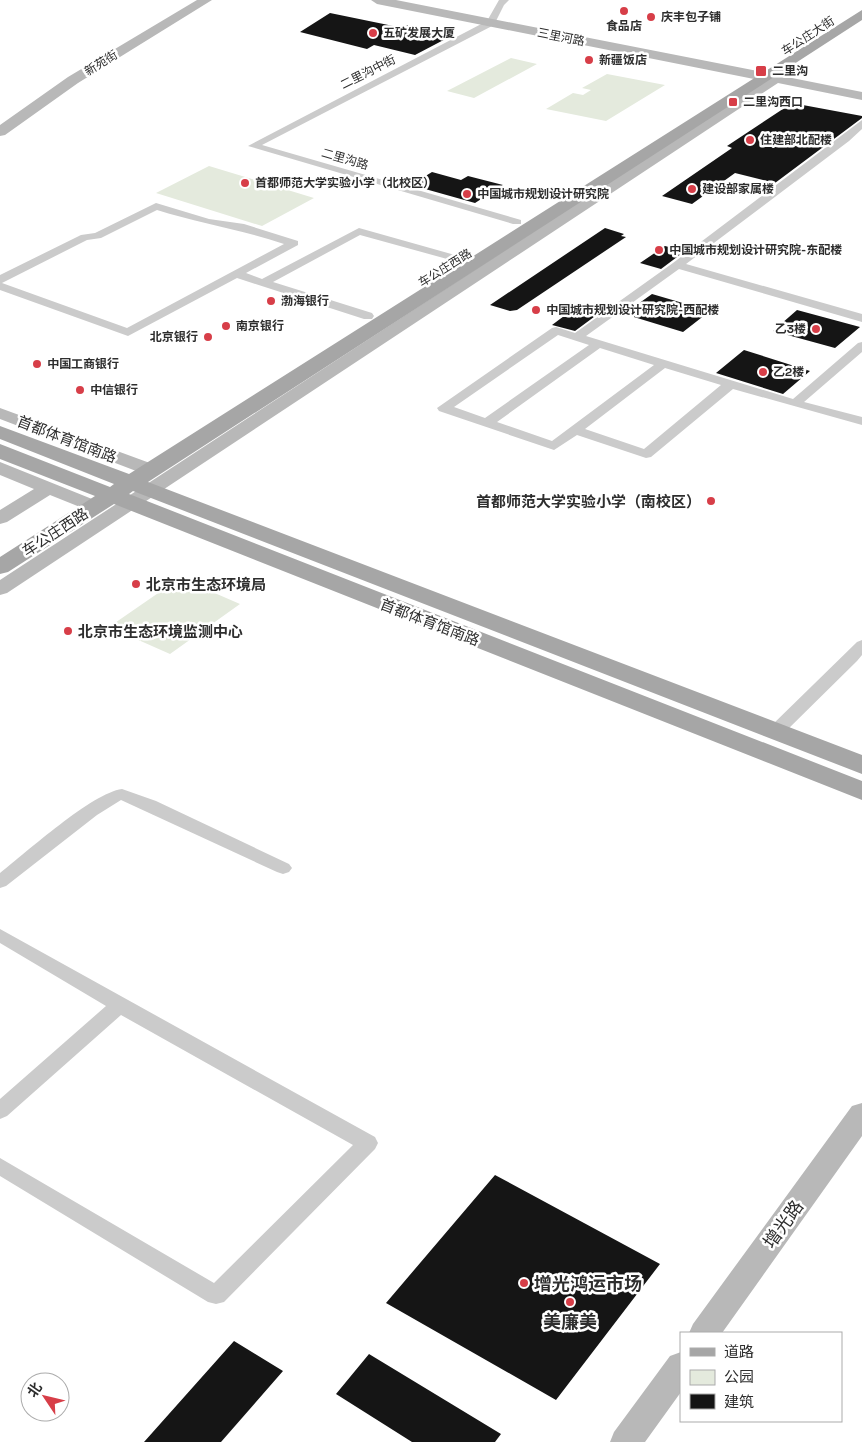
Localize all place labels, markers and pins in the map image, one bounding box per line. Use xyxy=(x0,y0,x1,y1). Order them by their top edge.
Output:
marker: 食品店 xyxy=(618,5,630,17)
place label: 庆丰包子铺 xyxy=(661,9,721,25)
marker: 庆丰包子铺 xyxy=(645,11,657,23)
place label: 食品店 xyxy=(606,18,642,34)
place label: 五矿发展大厦 xyxy=(383,25,455,41)
marker: 五矿发展大厦 xyxy=(367,27,379,39)
place label: 新疆饭店 xyxy=(599,52,647,68)
marker: 新疆饭店 xyxy=(583,54,595,66)
place label: 二里沟 xyxy=(772,63,808,79)
marker: 二里沟 xyxy=(754,64,768,78)
place label: 二里沟西口 xyxy=(743,94,803,110)
marker: 二里沟西口 xyxy=(727,96,739,108)
place label: 住建部北配楼 xyxy=(760,132,832,148)
marker: 住建部北配楼 xyxy=(744,134,756,146)
place label: 首都师范大学实验小学（北校区） xyxy=(255,175,435,191)
marker: 首都师范大学实验小学（北校区） xyxy=(239,177,251,189)
place label: 建设部家属楼 xyxy=(702,181,774,197)
marker: 建设部家属楼 xyxy=(686,183,698,195)
place label: 中国城市规划设计研究院 xyxy=(477,186,609,202)
marker: 中国城市规划设计研究院 xyxy=(461,188,473,200)
place label: 中国城市规划设计研究院-东配楼 xyxy=(669,242,842,258)
marker: 中国城市规划设计研究院-东配楼 xyxy=(653,244,665,256)
place label: 渤海银行 xyxy=(281,293,329,309)
marker: 渤海银行 xyxy=(265,295,277,307)
place label: 中国城市规划设计研究院-西配楼 xyxy=(546,302,719,318)
marker: 中国城市规划设计研究院-西配楼 xyxy=(530,304,542,316)
place label: 南京银行 xyxy=(236,318,284,334)
marker: 南京银行 xyxy=(220,320,232,332)
place label: 乙3楼 xyxy=(775,321,806,337)
marker: 乙3楼 xyxy=(810,323,822,335)
place label: 北京银行 xyxy=(150,329,198,345)
marker: 北京银行 xyxy=(202,331,214,343)
place label: 中国工商银行 xyxy=(47,356,119,372)
marker: 中国工商银行 xyxy=(31,358,43,370)
place label: 乙2楼 xyxy=(773,364,804,380)
marker: 乙2楼 xyxy=(757,366,769,378)
place label: 中信银行 xyxy=(90,382,138,398)
marker: 中信银行 xyxy=(74,384,86,396)
place label: 首都师范大学实验小学（南校区） xyxy=(476,492,701,511)
marker: 首都师范大学实验小学（南校区） xyxy=(705,495,717,507)
place label: 北京市生态环境局 xyxy=(146,575,266,594)
marker: 北京市生态环境局 xyxy=(130,578,142,590)
place label: 北京市生态环境监测中心 xyxy=(78,622,243,641)
marker: 北京市生态环境监测中心 xyxy=(62,625,74,637)
place label: 增光鸿运市场 xyxy=(534,1272,642,1295)
marker: 增光鸿运市场 xyxy=(518,1277,530,1289)
marker: 美廉美 xyxy=(564,1296,576,1308)
place label: 美廉美 xyxy=(543,1310,597,1333)

